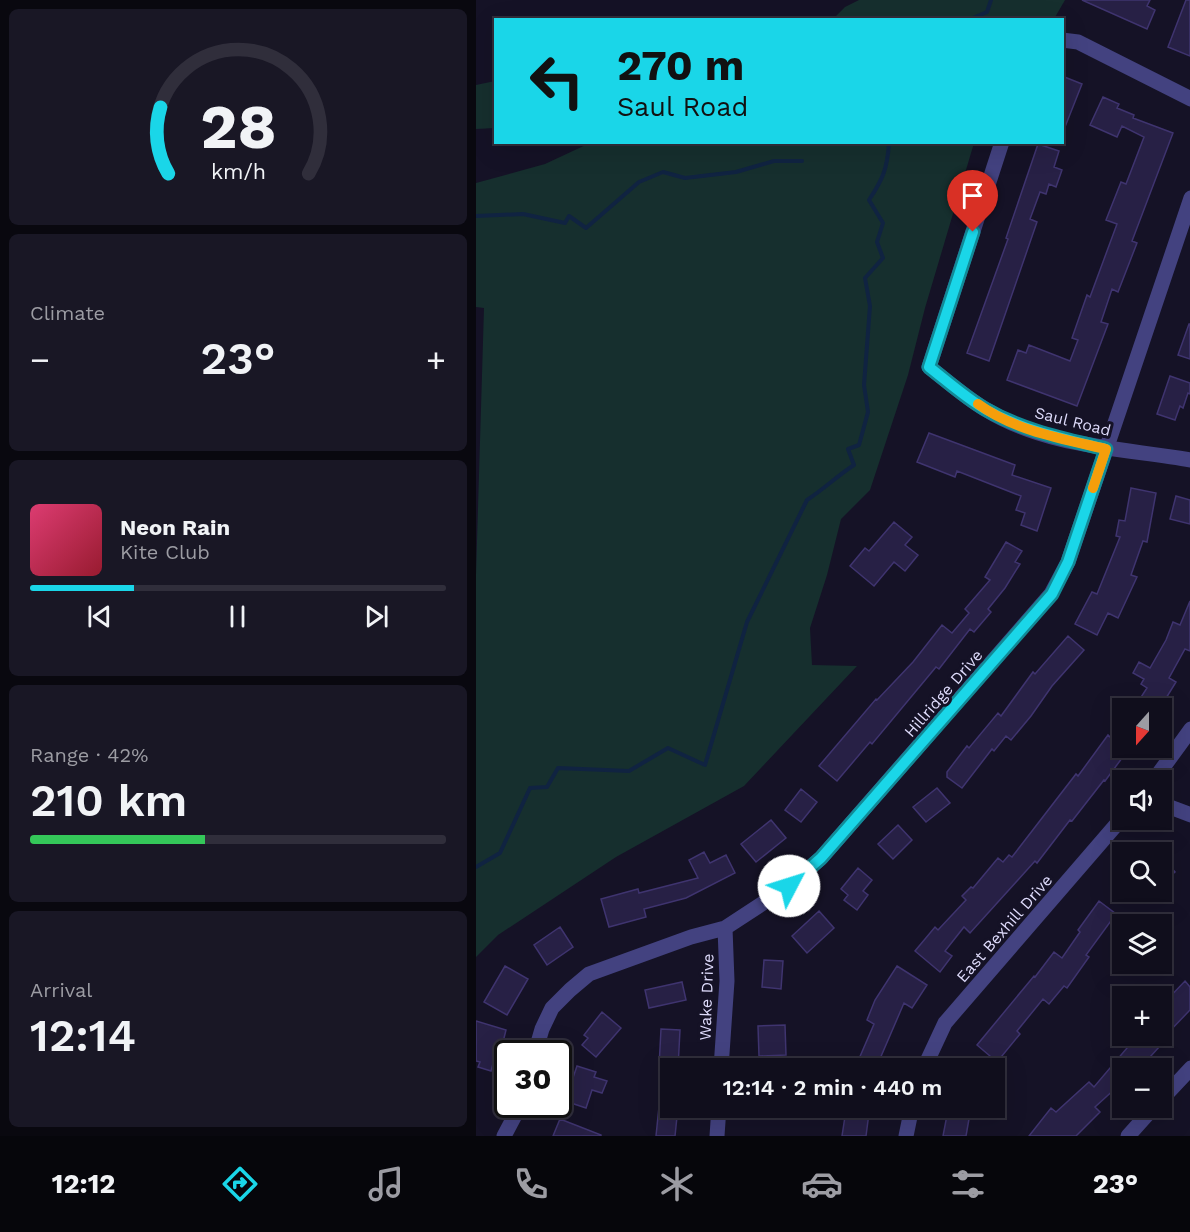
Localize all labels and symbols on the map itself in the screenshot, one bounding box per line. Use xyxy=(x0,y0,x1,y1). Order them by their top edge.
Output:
pin xyxy=(947,170,998,232)
street label: Saul Road xyxy=(1033,403,1113,440)
street label: Hillridge Drive xyxy=(900,646,987,741)
north arrow xyxy=(1112,698,1172,758)
position arrow xyxy=(757,854,821,918)
street label: East Bexhill Drive xyxy=(952,871,1056,986)
street label: Wake Drive xyxy=(695,953,718,1041)
speed limit sign: 30 xyxy=(494,1040,572,1118)

